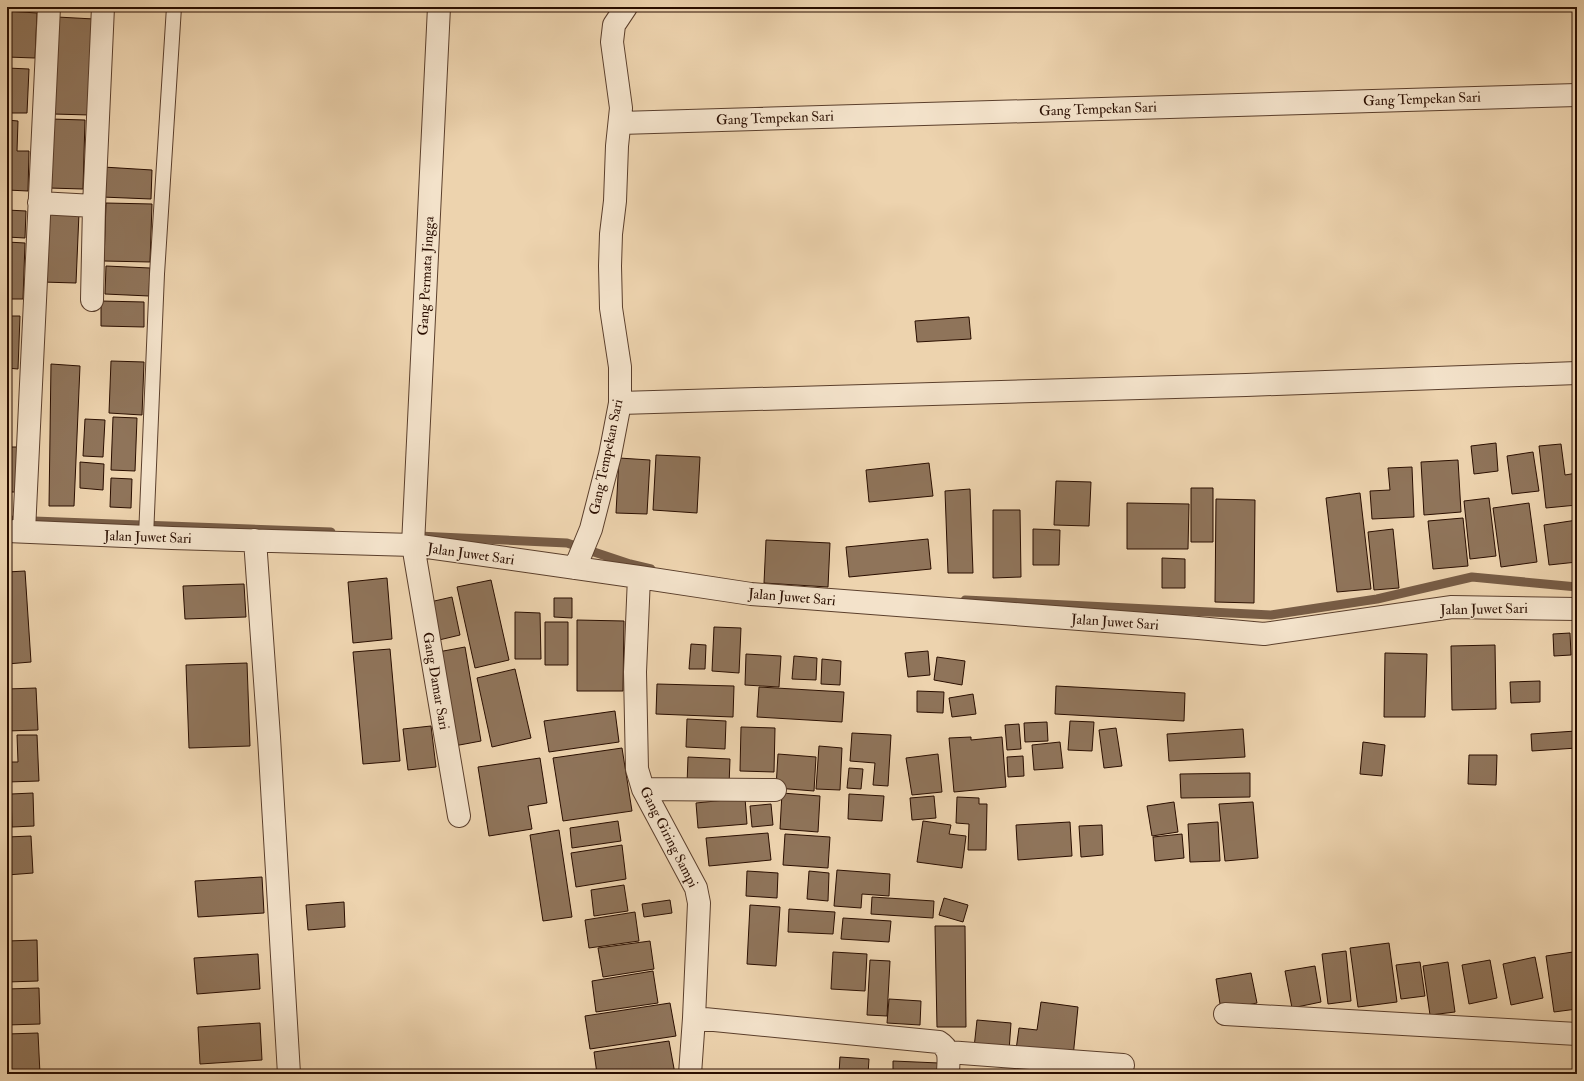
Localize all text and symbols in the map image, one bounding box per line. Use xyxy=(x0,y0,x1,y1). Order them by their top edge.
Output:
street label: Gang Tempekan Sari xyxy=(1363,88,1481,111)
street label: Gang Tempekan Sari xyxy=(1039,98,1157,121)
street label: Gang Tempekan Sari xyxy=(716,107,834,130)
street label: Gang Permata Jingga xyxy=(414,216,438,336)
street label: Gang Tempekan Sari xyxy=(585,397,628,517)
street label: Jalan Juwet Sari xyxy=(103,527,192,547)
street label: Jalan Juwet Sari xyxy=(425,539,516,569)
street label: Jalan Juwet Sari xyxy=(747,585,837,609)
street label: Jalan Juwet Sari xyxy=(1439,600,1528,618)
street label: Jalan Juwet Sari xyxy=(1070,610,1160,634)
street label: Gang Damar Sari xyxy=(419,631,453,731)
street label: Gang Giring Sampi xyxy=(635,784,702,891)

